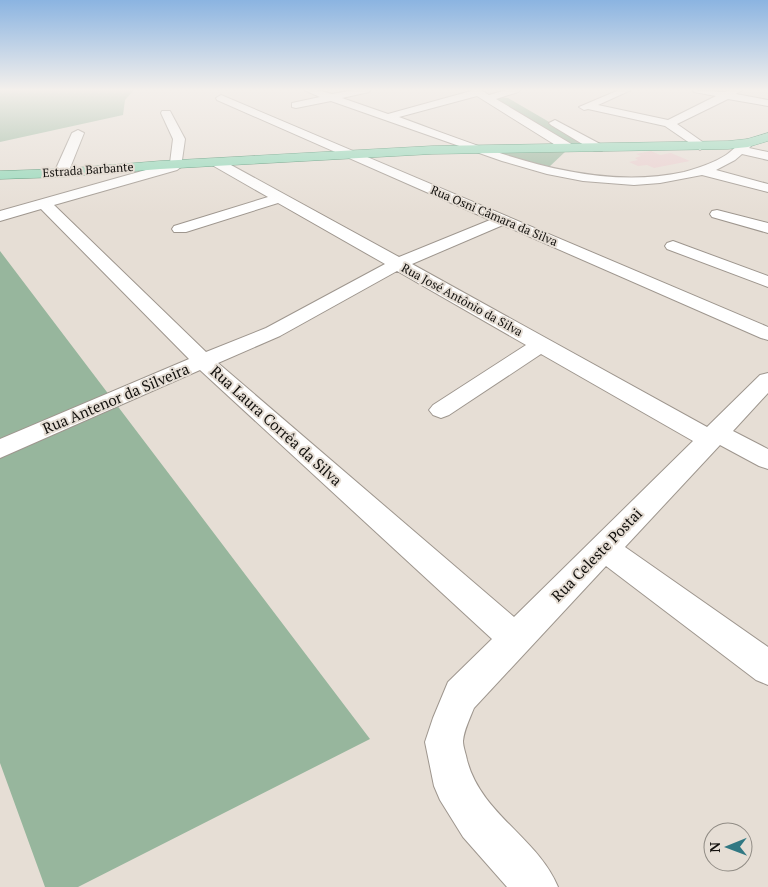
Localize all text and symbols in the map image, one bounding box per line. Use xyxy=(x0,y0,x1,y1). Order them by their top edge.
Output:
street label: Estrada Barbante xyxy=(42,159,134,180)
street label: Rua Osni Câmara da Silva xyxy=(428,182,560,249)
street label: Rua José Antônio da Silva xyxy=(399,260,525,339)
street label: Rua Antenor da Silveira xyxy=(39,358,192,438)
street label: Rua Laura Corrêa da Silva xyxy=(207,361,347,490)
street label: Rua Celeste Postai xyxy=(547,503,646,605)
north arrow xyxy=(703,822,753,872)
text: N xyxy=(705,841,724,853)

